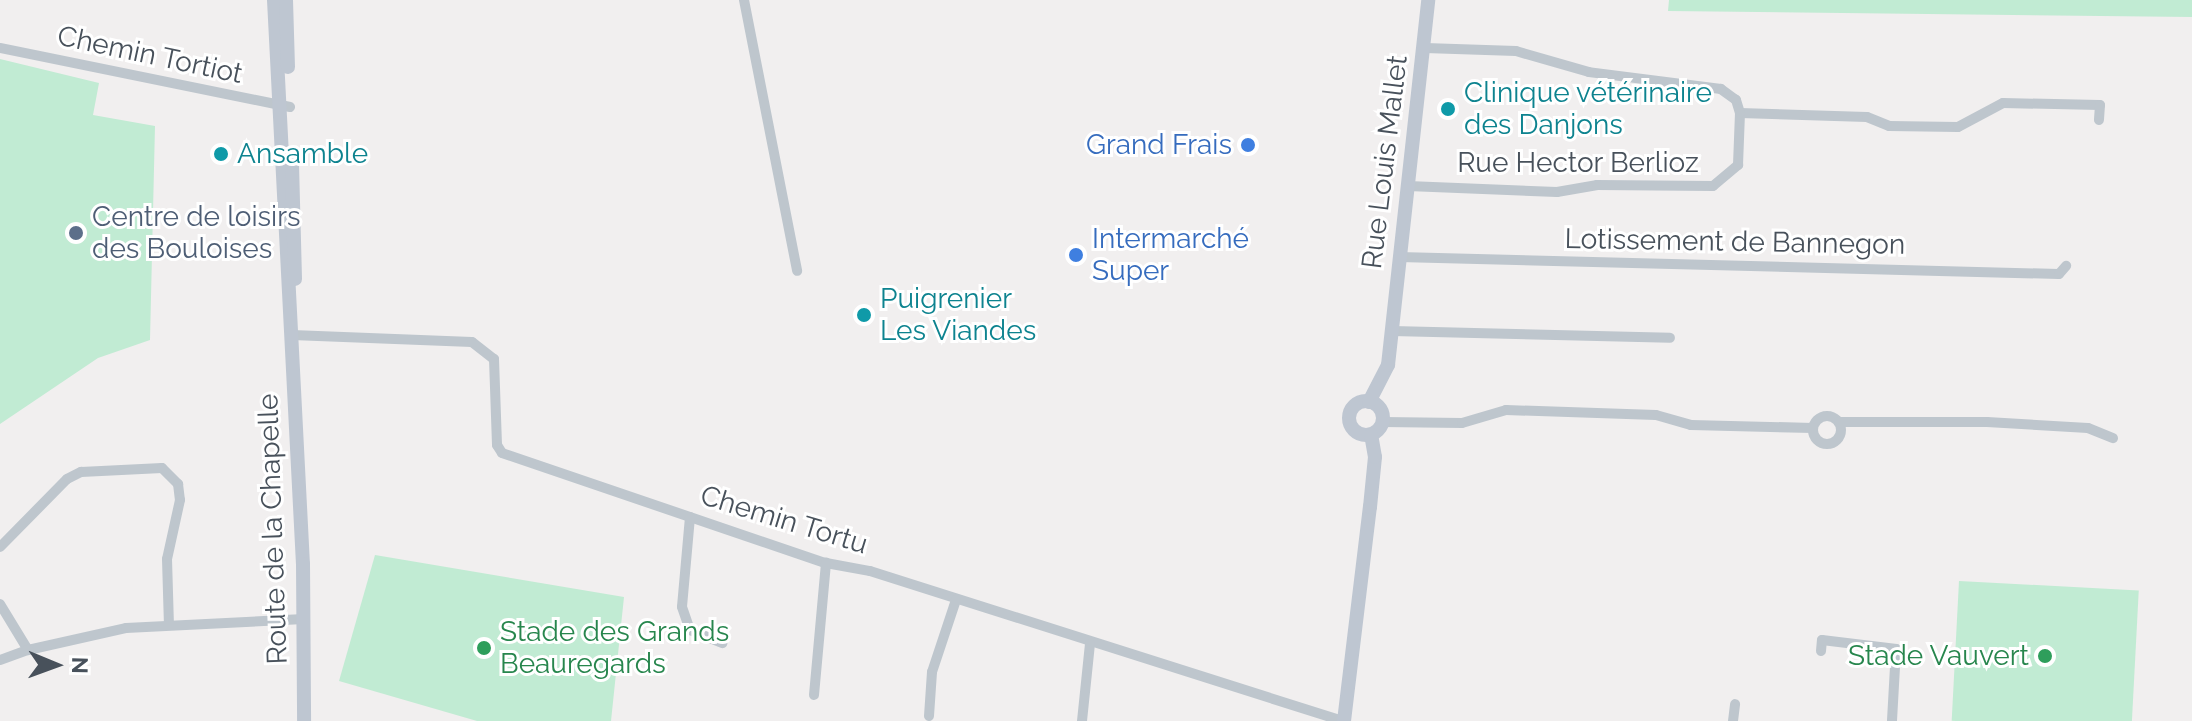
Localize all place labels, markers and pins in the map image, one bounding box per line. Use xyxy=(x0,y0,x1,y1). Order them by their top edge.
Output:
place label: Clinique vétérinaire des Danjons xyxy=(1464,76,1713,142)
marker: Clinique vétérinaire des Danjons xyxy=(1439,100,1457,118)
place label: Grand Frais xyxy=(1086,128,1232,162)
marker: Grand Frais xyxy=(1239,136,1257,154)
place label: Ansamble xyxy=(237,137,368,171)
marker: Ansamble xyxy=(212,145,230,163)
place label: Centre de loisirs des Bouloises xyxy=(92,200,301,266)
place label: Intermarché Super xyxy=(1092,222,1249,288)
marker: Centre de loisirs des Bouloises xyxy=(67,224,85,242)
marker: Intermarché Super xyxy=(1067,246,1085,264)
place label: Puigrenier Les Viandes xyxy=(880,282,1037,348)
marker: Puigrenier Les Viandes xyxy=(855,306,873,324)
place label: Stade des Grands Beauregards xyxy=(500,615,729,681)
marker: Stade des Grands Beauregards xyxy=(475,639,493,657)
place label: Stade Vauvert xyxy=(1847,639,2029,673)
marker: Stade Vauvert xyxy=(2036,647,2054,665)

